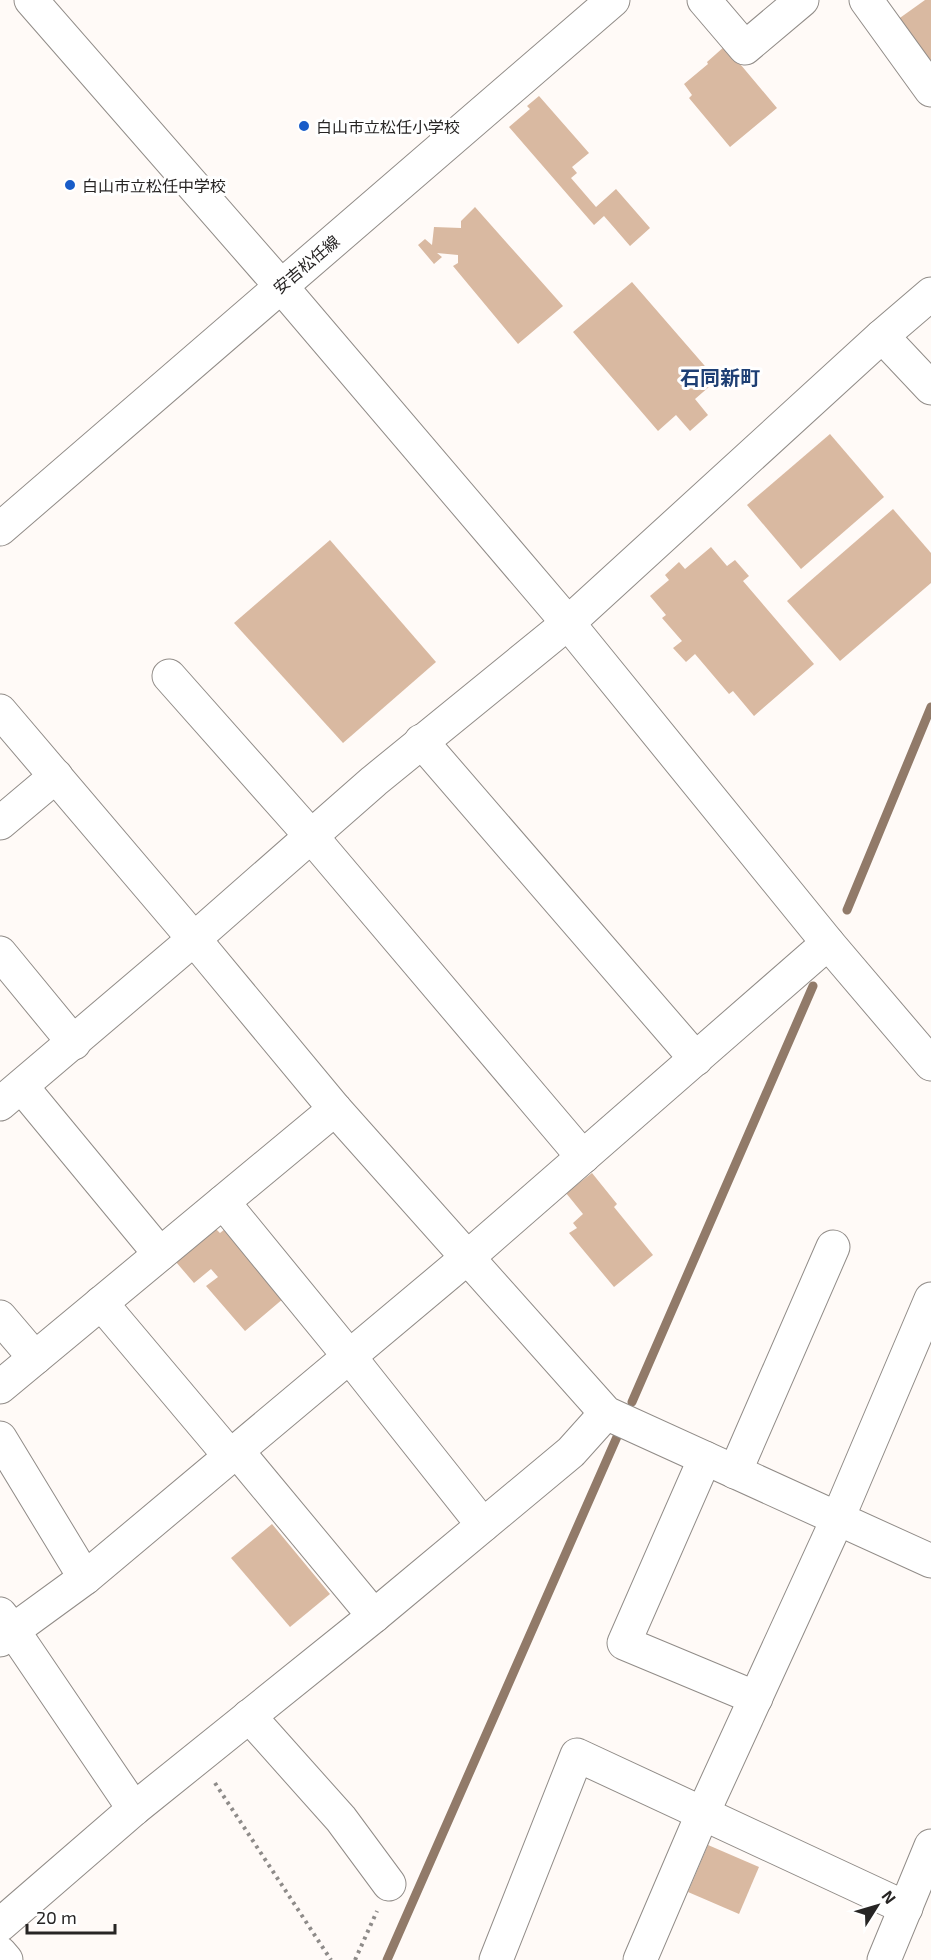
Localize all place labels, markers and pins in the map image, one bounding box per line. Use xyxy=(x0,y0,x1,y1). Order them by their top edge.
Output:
place label: 白山市立松任小学校 xyxy=(316,117,460,136)
marker: 白山市立松任小学校 xyxy=(297,119,311,133)
place label: 白山市立松任中学校 xyxy=(82,176,226,195)
marker: 白山市立松任中学校 xyxy=(63,178,77,192)

